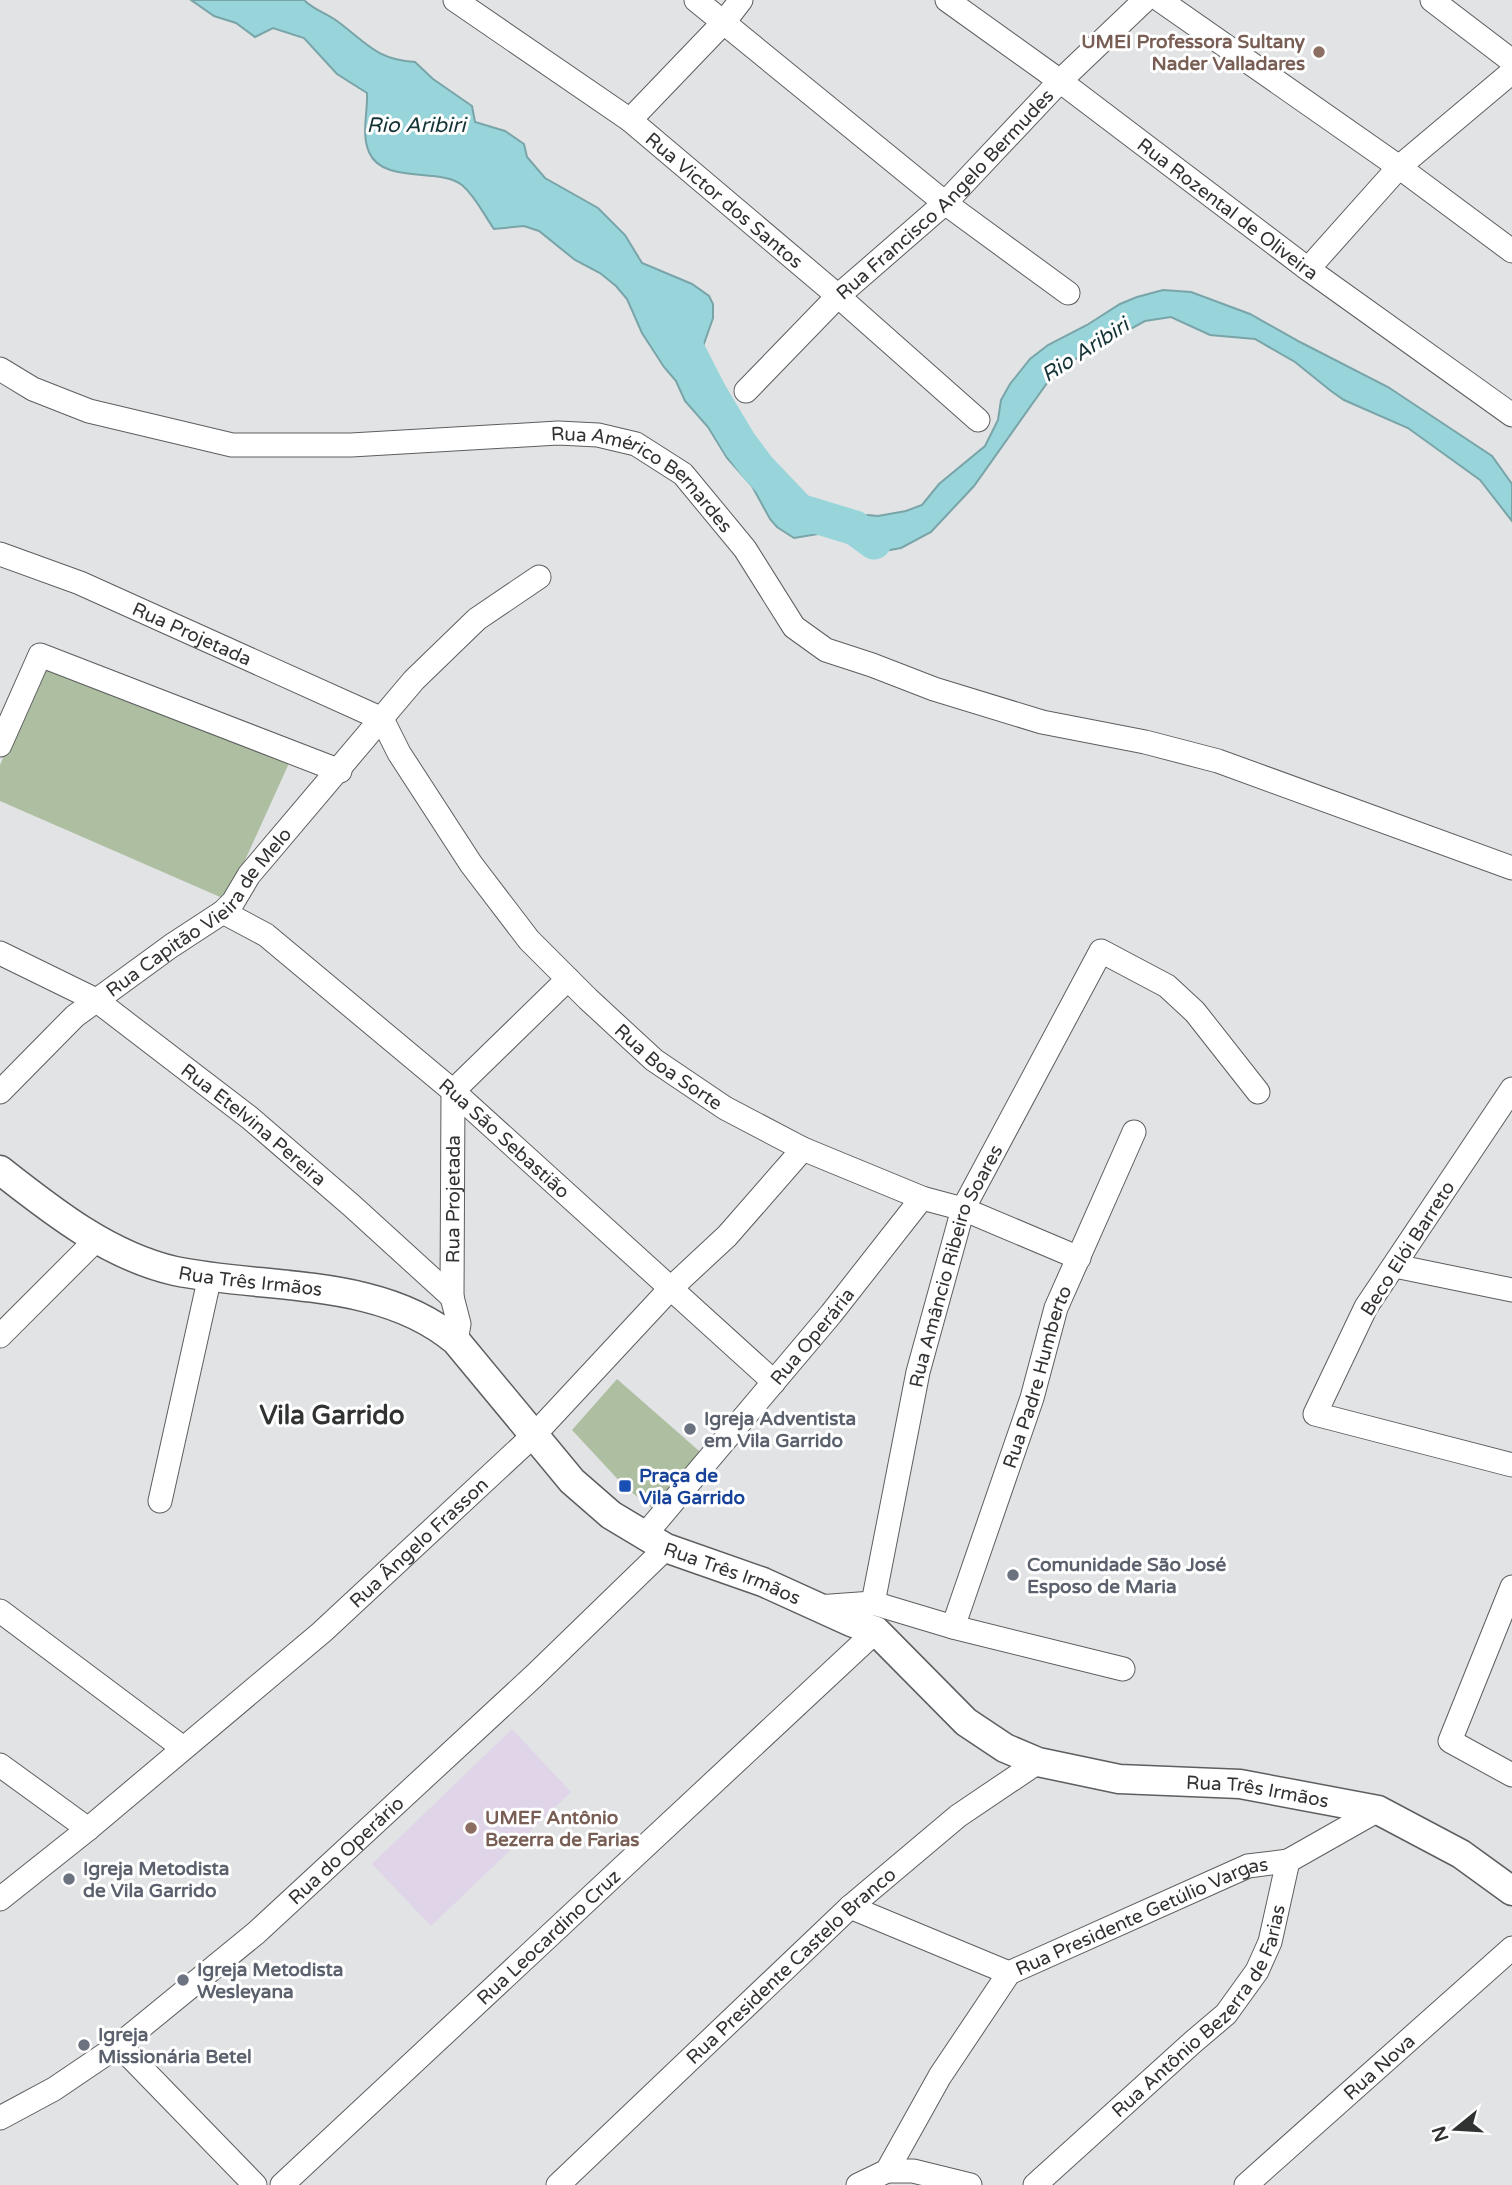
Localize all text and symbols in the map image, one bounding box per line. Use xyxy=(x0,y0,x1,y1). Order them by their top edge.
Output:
place label: UMEI Professora Sultany Nader Valladares xyxy=(1081,31,1306,75)
marker: UMEI Professora Sultany Nader Valladares xyxy=(1311,44,1327,60)
street label: Rua Francisco Angelo Bermudes xyxy=(832,85,1059,304)
water label: Rio Aribiri xyxy=(367,113,468,138)
street label: Rua Victor dos Santos xyxy=(641,128,807,273)
street label: Rua Rozental de Oliveira xyxy=(1133,134,1322,285)
water label: Rio Aribiri xyxy=(1037,311,1136,388)
street label: Rua Américo Bernardes xyxy=(550,423,737,537)
street label: Rua Projetada xyxy=(129,598,255,671)
street label: Rua Capitão Vieira de Melo xyxy=(102,823,296,1002)
street label: Rua Boa Sorte xyxy=(610,1019,726,1115)
street label: Rua Etelvina Pereira xyxy=(177,1059,330,1191)
street label: Rua São Sebastião xyxy=(434,1074,574,1203)
street label: Rua Projetada xyxy=(442,1135,465,1263)
street label: Rua Amâncio Ribeiro Soares xyxy=(905,1141,1007,1389)
street label: Beco Elói Barreto xyxy=(1356,1177,1460,1320)
street label: Rua Três Irmãos xyxy=(177,1262,324,1301)
street label: Rua Padre Humberto xyxy=(999,1282,1077,1471)
street label: Rua Operária xyxy=(766,1284,859,1390)
district label: Vila Garrido xyxy=(259,1400,405,1431)
place label: Igreja Adventista em Vila Garrido xyxy=(704,1408,856,1452)
marker: Igreja Adventista em Vila Garrido xyxy=(682,1421,698,1437)
place label: Praça de Vila Garrido xyxy=(639,1465,745,1509)
street label: Rua Ângelo Frasson xyxy=(345,1473,493,1613)
marker: Praça de Vila Garrido xyxy=(617,1478,633,1494)
street label: Rua Três Irmãos xyxy=(661,1538,804,1610)
place label: Comunidade São José Esposo de Maria xyxy=(1027,1554,1226,1599)
marker: Comunidade São José Esposo de Maria xyxy=(1005,1567,1021,1583)
street label: Rua Três Irmãos xyxy=(1186,1772,1331,1813)
street label: Rua do Operário xyxy=(284,1792,409,1909)
place label: UMEF Antônio Bezerra de Farias xyxy=(485,1807,640,1851)
marker: UMEF Antônio Bezerra de Farias xyxy=(463,1820,479,1836)
street label: Rua Presidente Getúlio Vargas xyxy=(1012,1854,1269,1981)
place label: Igreja Metodista de Vila Garrido xyxy=(83,1858,230,1902)
street label: Rua Presidente Castelo Branco xyxy=(682,1863,901,2069)
street label: Rua Leocardino Cruz xyxy=(473,1865,625,2010)
marker: Igreja Metodista de Vila Garrido xyxy=(61,1871,77,1887)
street label: Rua Antônio Bezerra de Farias xyxy=(1108,1903,1290,2122)
place label: Igreja Metodista Wesleyana xyxy=(197,1959,344,2004)
marker: Igreja Metodista Wesleyana xyxy=(175,1972,191,1988)
place label: Igreja Missionária Betel xyxy=(98,2024,252,2068)
street label: Rua Nova xyxy=(1339,2030,1420,2105)
marker: Igreja Missionária Betel xyxy=(76,2037,92,2053)
north arrow xyxy=(1421,2094,1491,2164)
text: N xyxy=(1428,2123,1454,2145)

